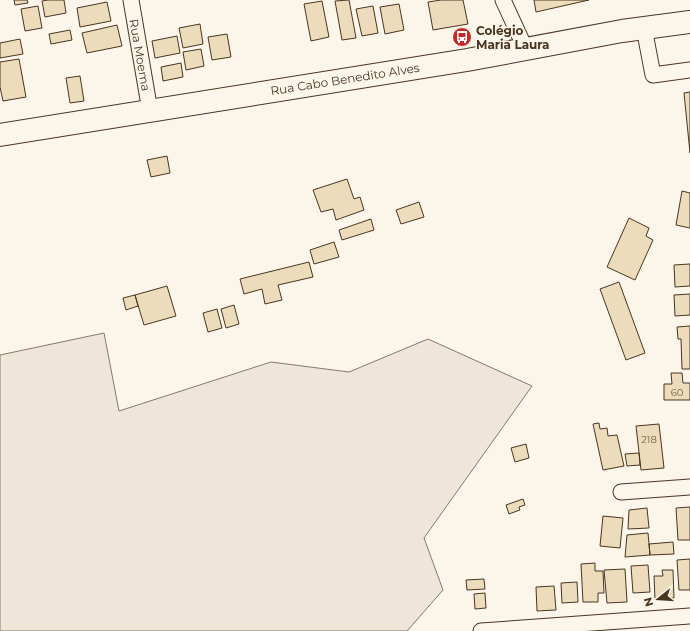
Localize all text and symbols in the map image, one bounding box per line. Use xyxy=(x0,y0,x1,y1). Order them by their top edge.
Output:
street label: Rua Moema xyxy=(126,18,154,92)
place label: Colégio Maria Laura xyxy=(476,23,549,52)
bus stop icon: Colégio Maria Laura xyxy=(451,26,473,48)
street label: Rua Cabo Benedito Alves xyxy=(269,60,421,98)
house number: 60 xyxy=(671,386,684,399)
house number: 218 xyxy=(641,433,657,446)
north arrow xyxy=(638,579,678,619)
text: N xyxy=(640,596,656,608)

